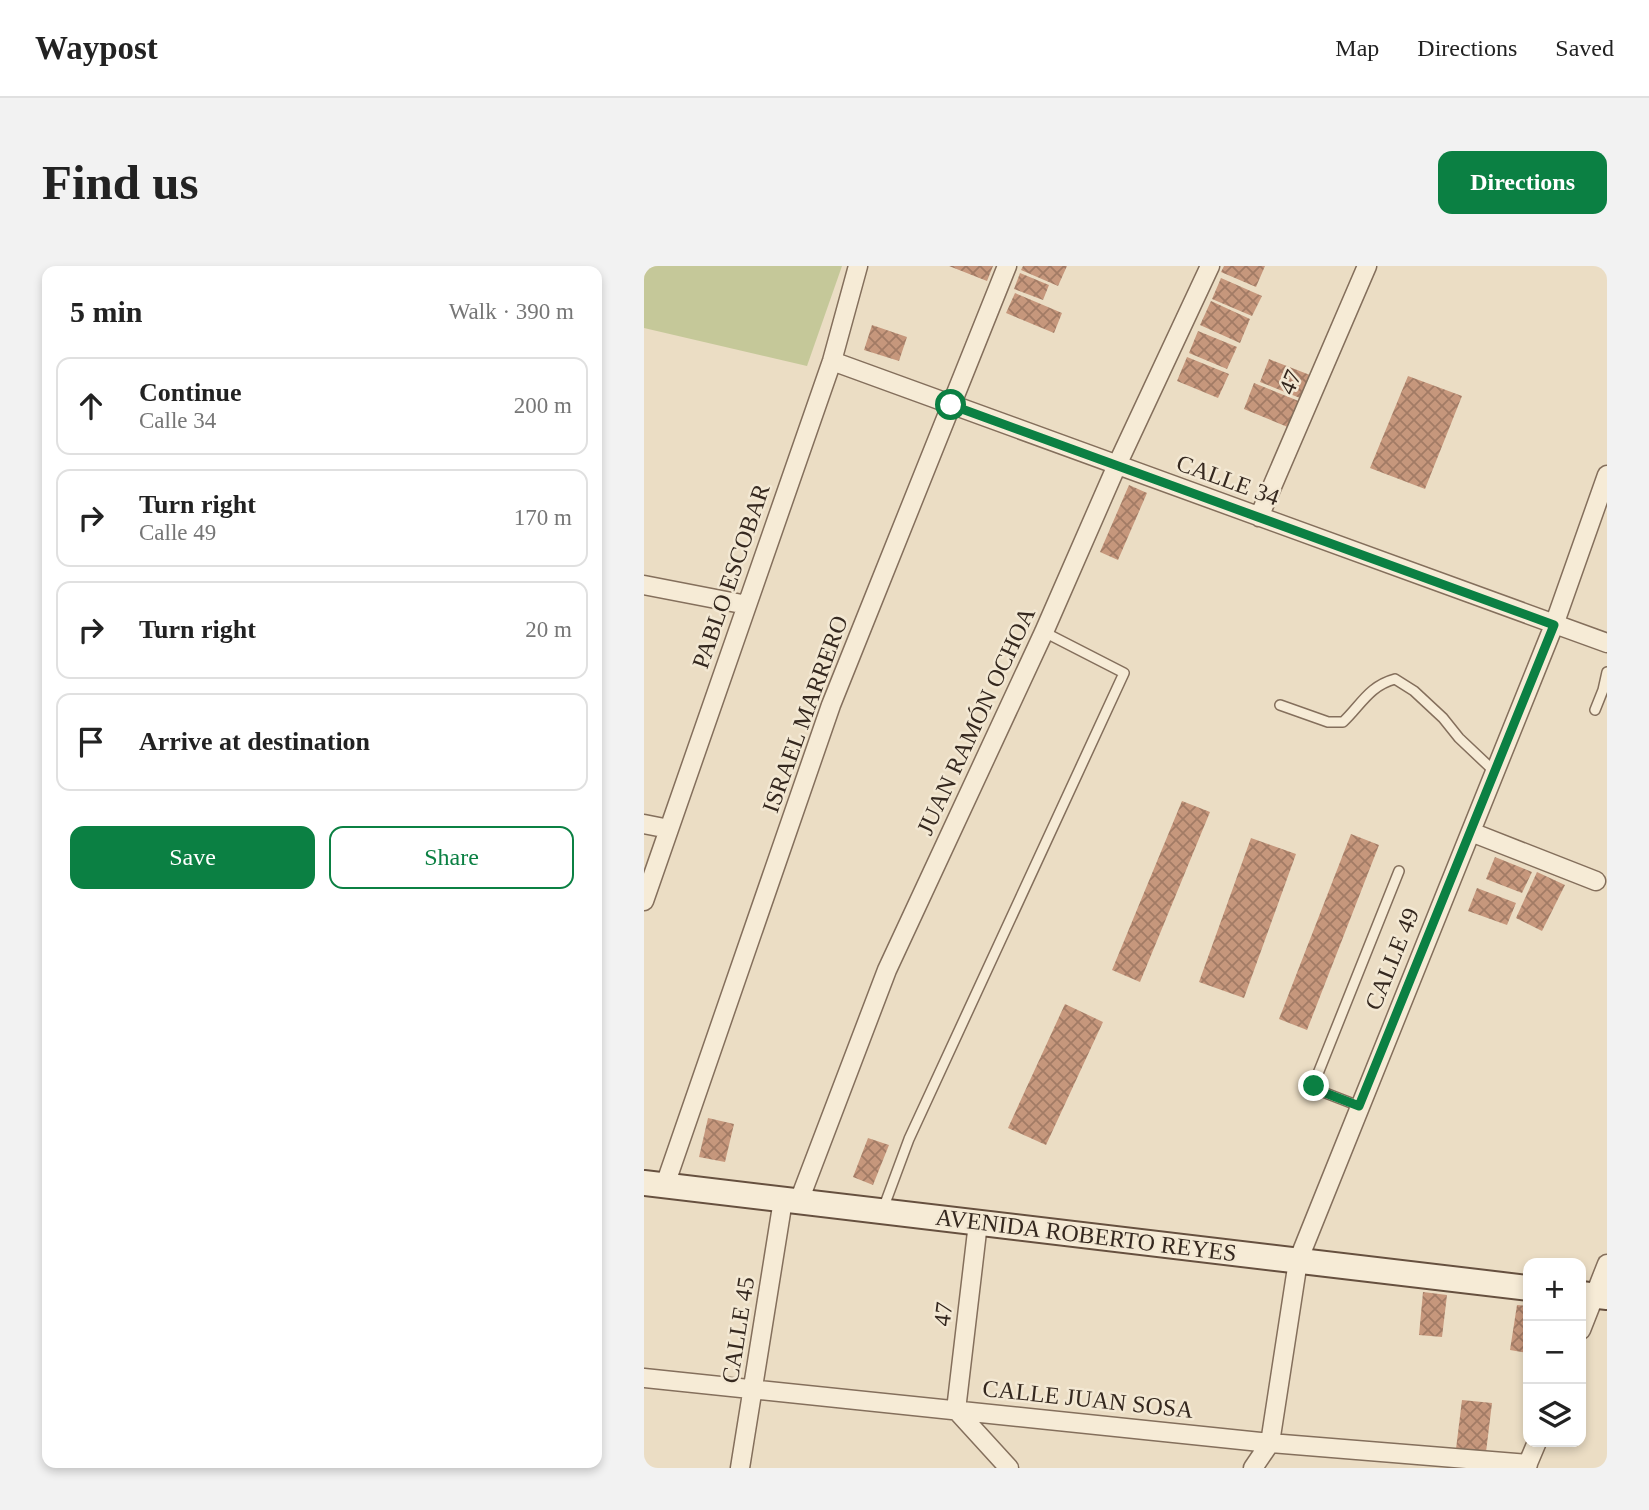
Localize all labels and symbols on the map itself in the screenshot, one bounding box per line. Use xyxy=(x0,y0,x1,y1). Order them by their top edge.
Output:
street label: 47 xyxy=(1273,366,1307,398)
route start xyxy=(935,389,966,420)
street label: CALLE 34 xyxy=(1173,449,1283,511)
street label: PABLO ESCOBAR xyxy=(687,480,775,672)
street label: JUAN RAMÓN OCHOA xyxy=(912,603,1040,839)
street label: ISRAEL MARRERO xyxy=(757,612,853,816)
street label: CALLE 49 xyxy=(1360,904,1424,1014)
route end xyxy=(1298,1070,1329,1101)
street label: AVENIDA ROBERTO REYES xyxy=(934,1204,1238,1266)
street label: CALLE 45 xyxy=(717,1275,759,1385)
street label: 47 xyxy=(929,1301,957,1327)
street label: CALLE JUAN SOSA xyxy=(981,1375,1195,1423)

